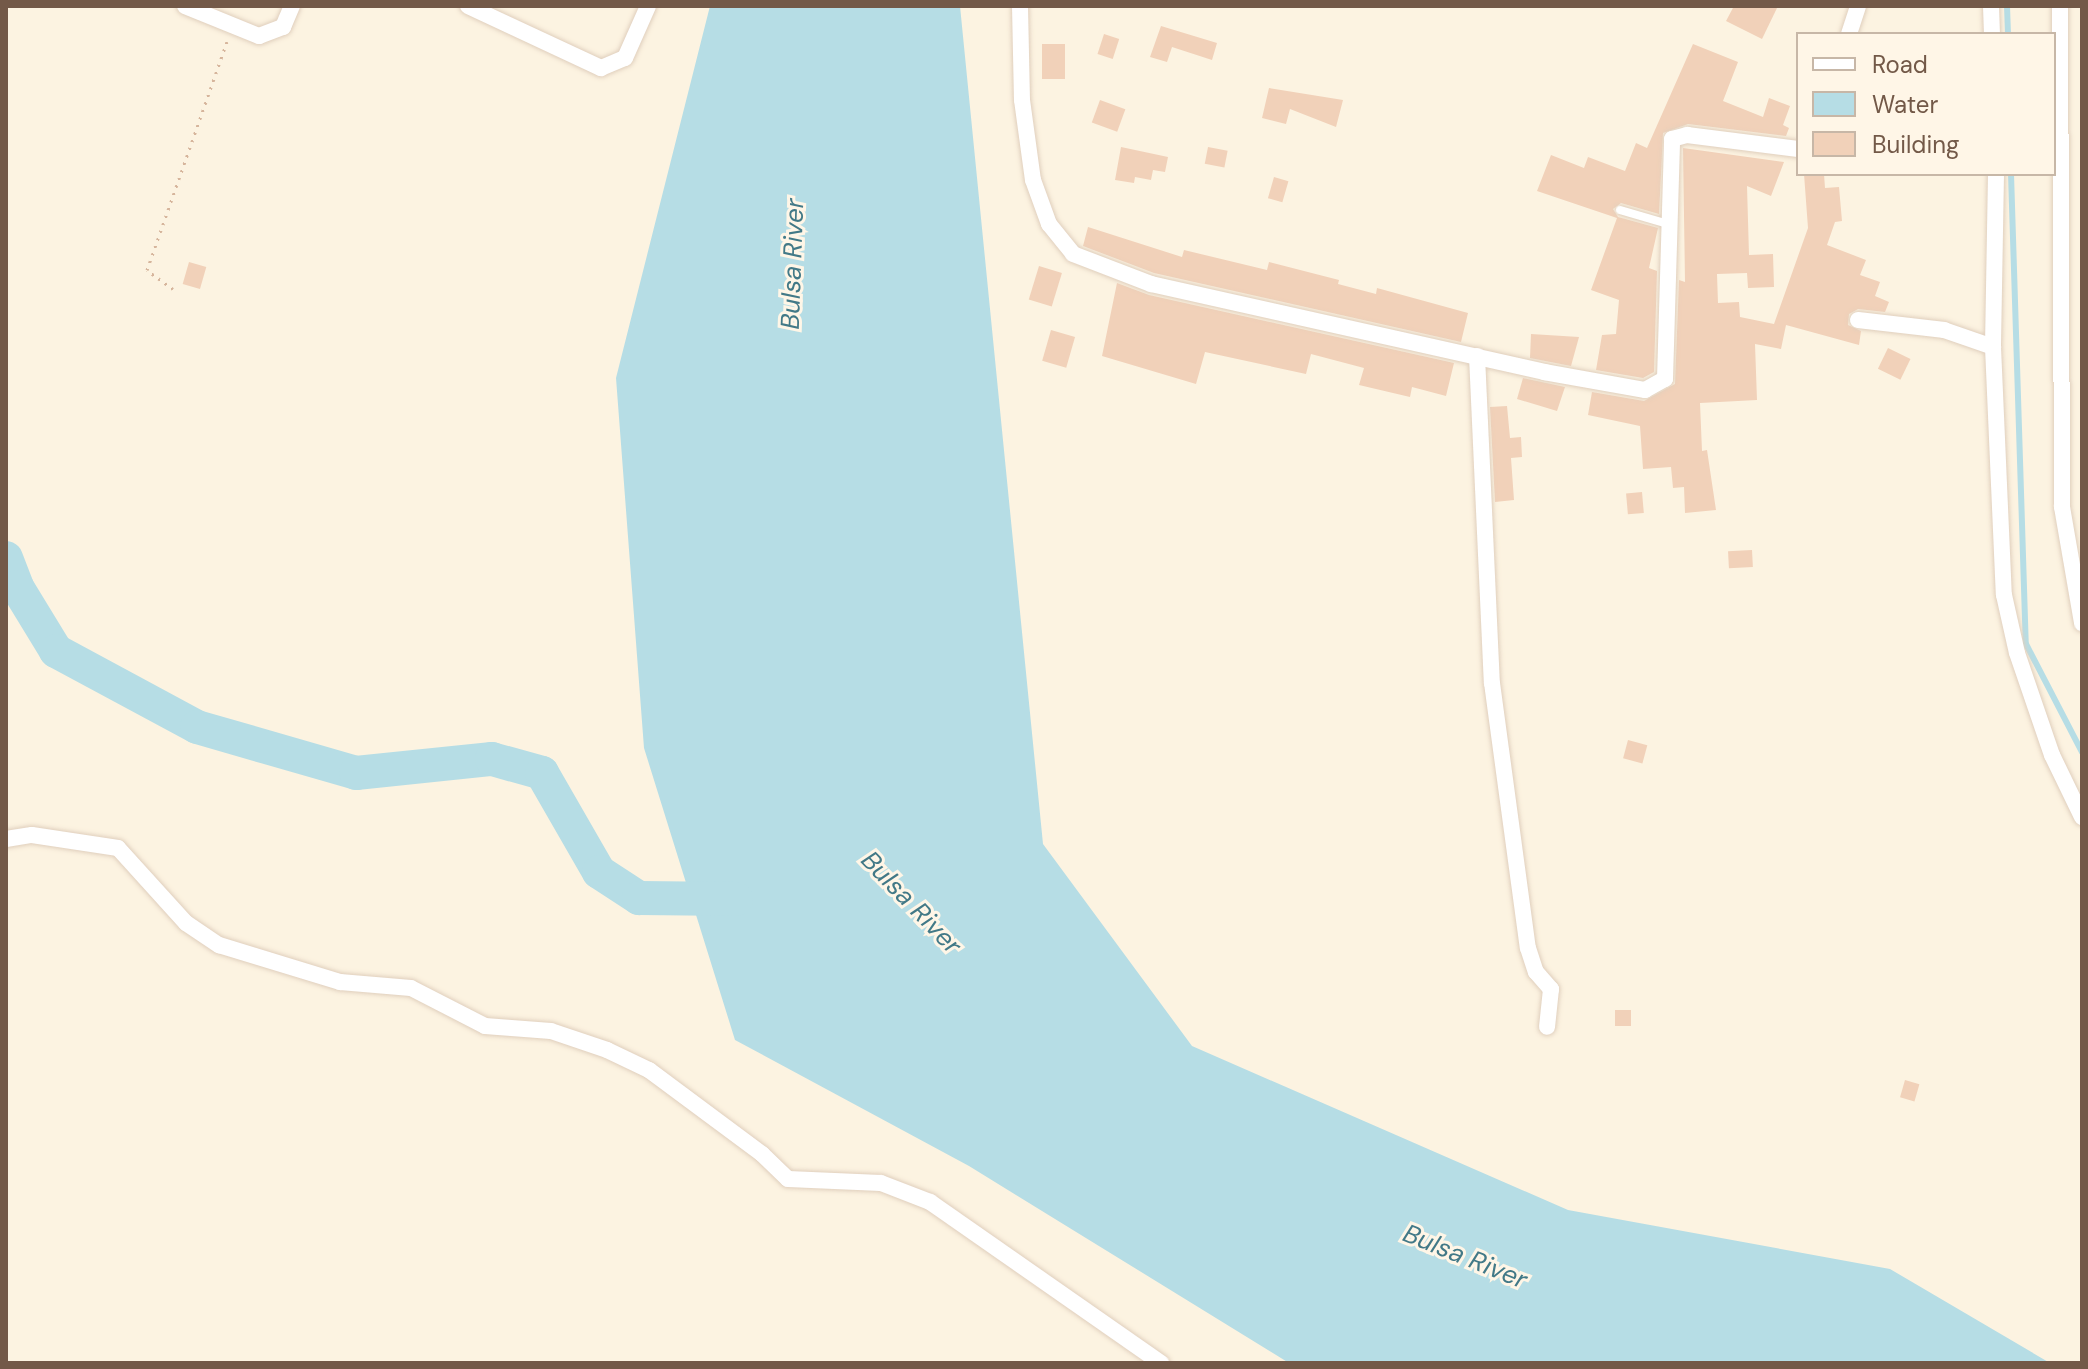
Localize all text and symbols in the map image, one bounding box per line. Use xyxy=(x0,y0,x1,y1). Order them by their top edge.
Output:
legend xyxy=(1796,32,2056,176)
text: Road xyxy=(1872,49,1928,80)
text: Water xyxy=(1872,89,1938,120)
text: Building xyxy=(1872,129,1959,160)
water label: Bulsa River xyxy=(775,198,811,330)
water label: Bulsa River xyxy=(854,845,968,961)
water label: Bulsa River xyxy=(1398,1218,1532,1296)

